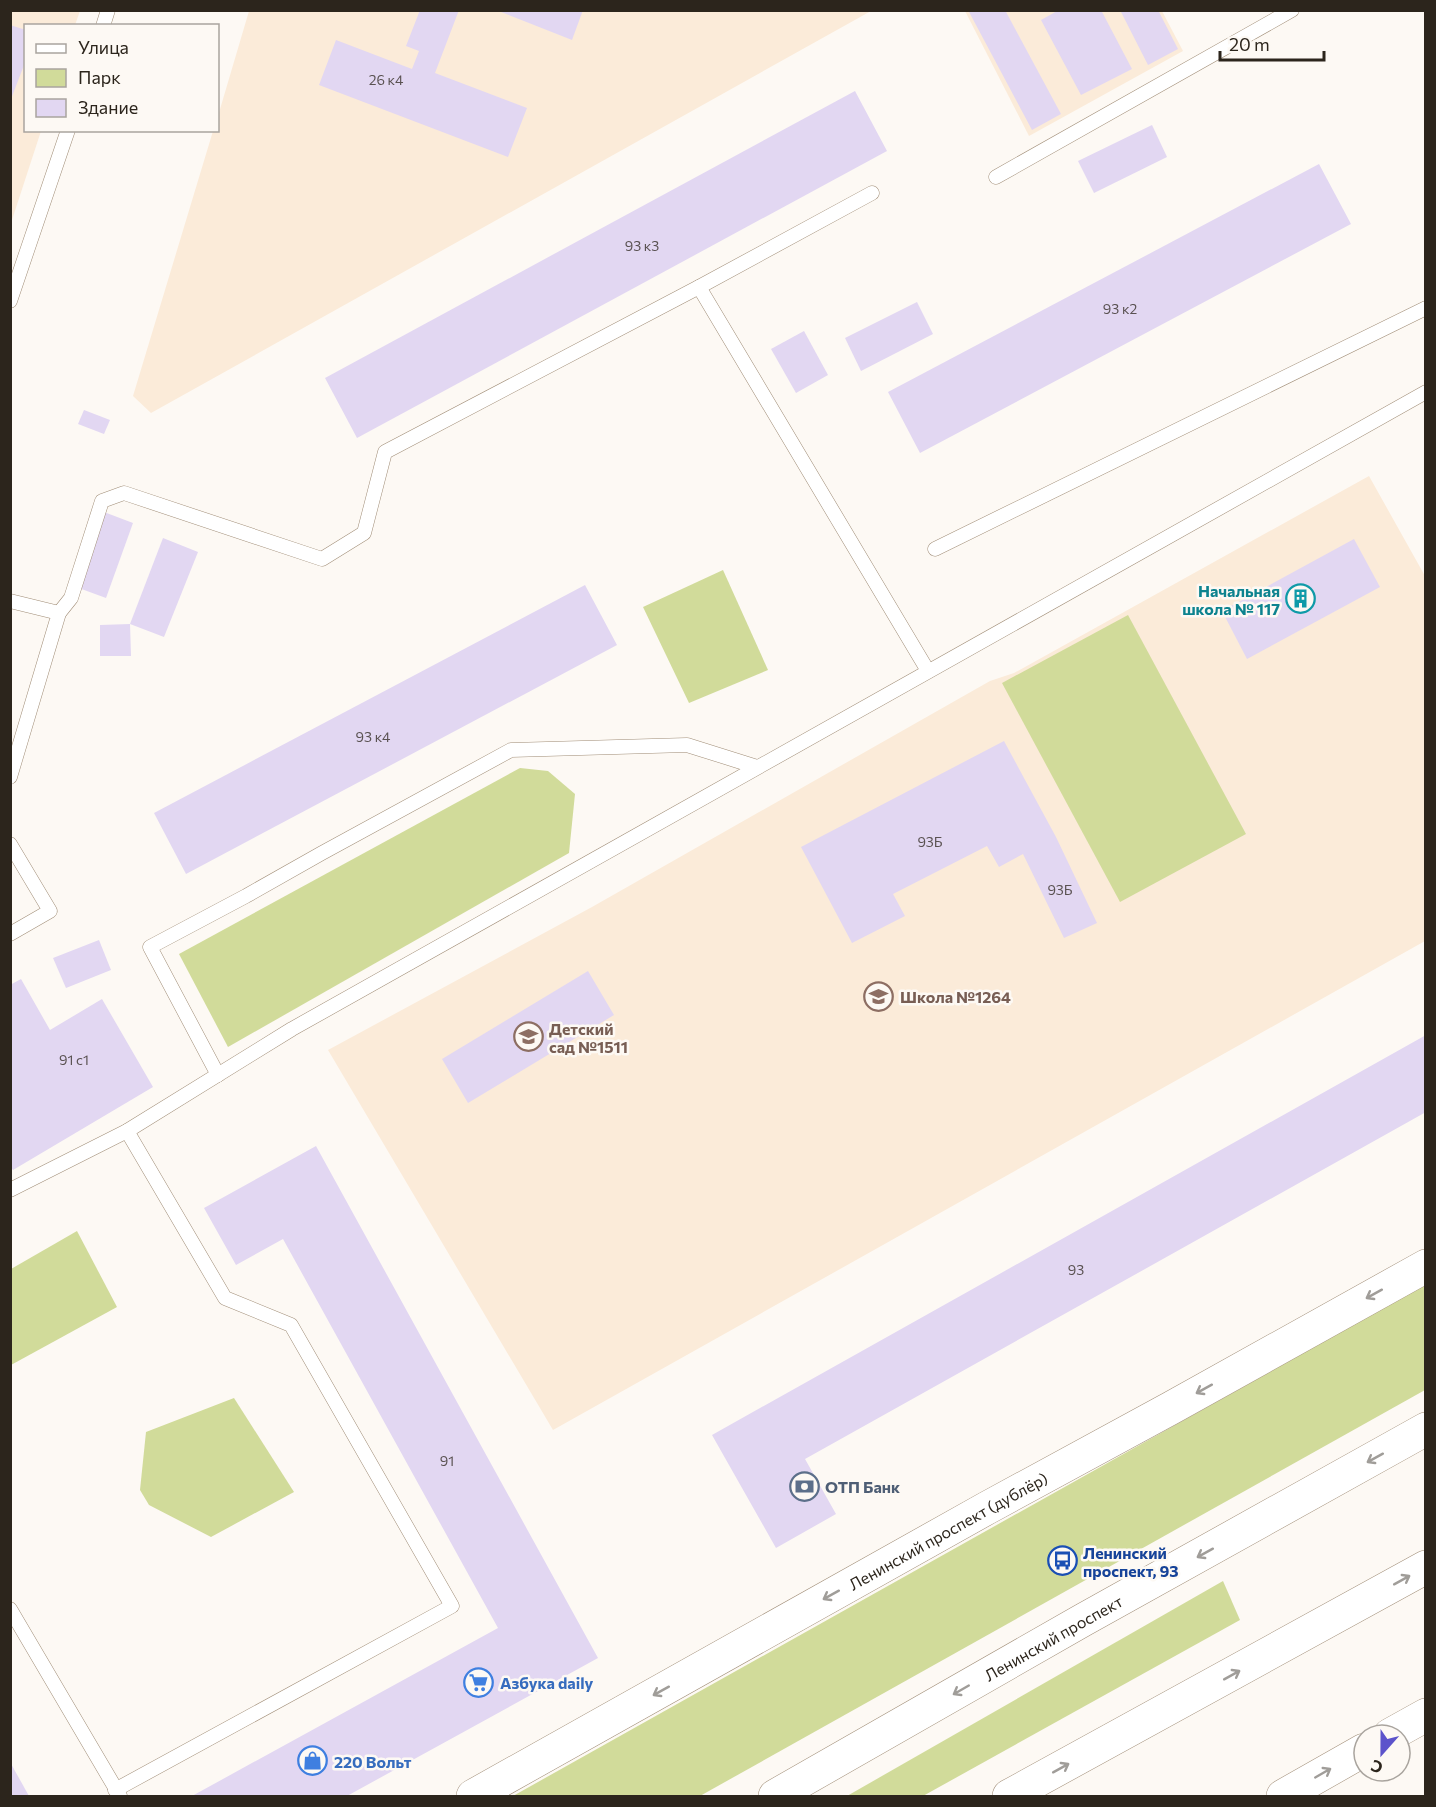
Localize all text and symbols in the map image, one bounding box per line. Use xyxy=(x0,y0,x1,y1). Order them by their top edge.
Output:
legend xyxy=(24,24,219,132)
scale bar xyxy=(1220,24,1324,62)
text: 20 m xyxy=(1229,33,1270,55)
text: Улица xyxy=(78,36,129,58)
text: Парк xyxy=(78,66,121,88)
house number: 26 к4 xyxy=(369,71,404,88)
text: Здание xyxy=(78,96,138,118)
house number: 93 к3 xyxy=(625,237,659,254)
house number: 93 к2 xyxy=(1103,300,1137,317)
place label: Начальная школа № 117 xyxy=(1182,581,1280,618)
building icon: Начальная школа № 117 xyxy=(1285,583,1317,615)
house number: 93 к4 xyxy=(356,728,391,745)
house number: 93Б xyxy=(917,833,943,850)
house number: 93Б xyxy=(1047,881,1073,898)
school or university icon: Школа №1264 xyxy=(863,980,895,1012)
place label: Школа №1264 xyxy=(900,987,1011,1006)
place label: Детский сад №1511 xyxy=(549,1019,628,1056)
school or university icon: Детский сад №1511 xyxy=(512,1021,544,1053)
house number: 91 с1 xyxy=(59,1051,89,1068)
house number: 93 xyxy=(1068,1261,1084,1278)
one-way arrow xyxy=(1366,1289,1384,1300)
one-way arrow xyxy=(1196,1384,1213,1396)
house number: 91 xyxy=(440,1452,454,1469)
one-way arrow xyxy=(1366,1453,1384,1464)
street label: Ленинский проспект (дублёр) xyxy=(845,1468,1050,1593)
bank icon: ОТП Банк xyxy=(788,1470,820,1502)
place label: ОТП Банк xyxy=(825,1477,900,1496)
place label: Ленинский проспект, 93 xyxy=(1083,1543,1179,1580)
bus stop icon: Ленинский проспект, 93 xyxy=(1046,1545,1078,1577)
one-way arrow xyxy=(1196,1548,1214,1559)
one-way arrow xyxy=(1393,1574,1410,1586)
one-way arrow xyxy=(823,1589,840,1601)
street label: Ленинский проспект xyxy=(981,1591,1126,1684)
supermarket icon: Азбука daily xyxy=(463,1666,495,1698)
one-way arrow xyxy=(1223,1669,1240,1681)
place label: Азбука daily xyxy=(500,1673,594,1692)
one-way arrow xyxy=(953,1684,970,1696)
one-way arrow xyxy=(653,1685,670,1697)
north arrow xyxy=(1352,1723,1412,1783)
shop icon: 220 Вольт xyxy=(297,1745,329,1777)
place label: 220 Вольт xyxy=(334,1752,412,1771)
text: С xyxy=(1368,1757,1385,1778)
one-way arrow xyxy=(1052,1762,1069,1774)
one-way arrow xyxy=(1314,1767,1331,1779)

